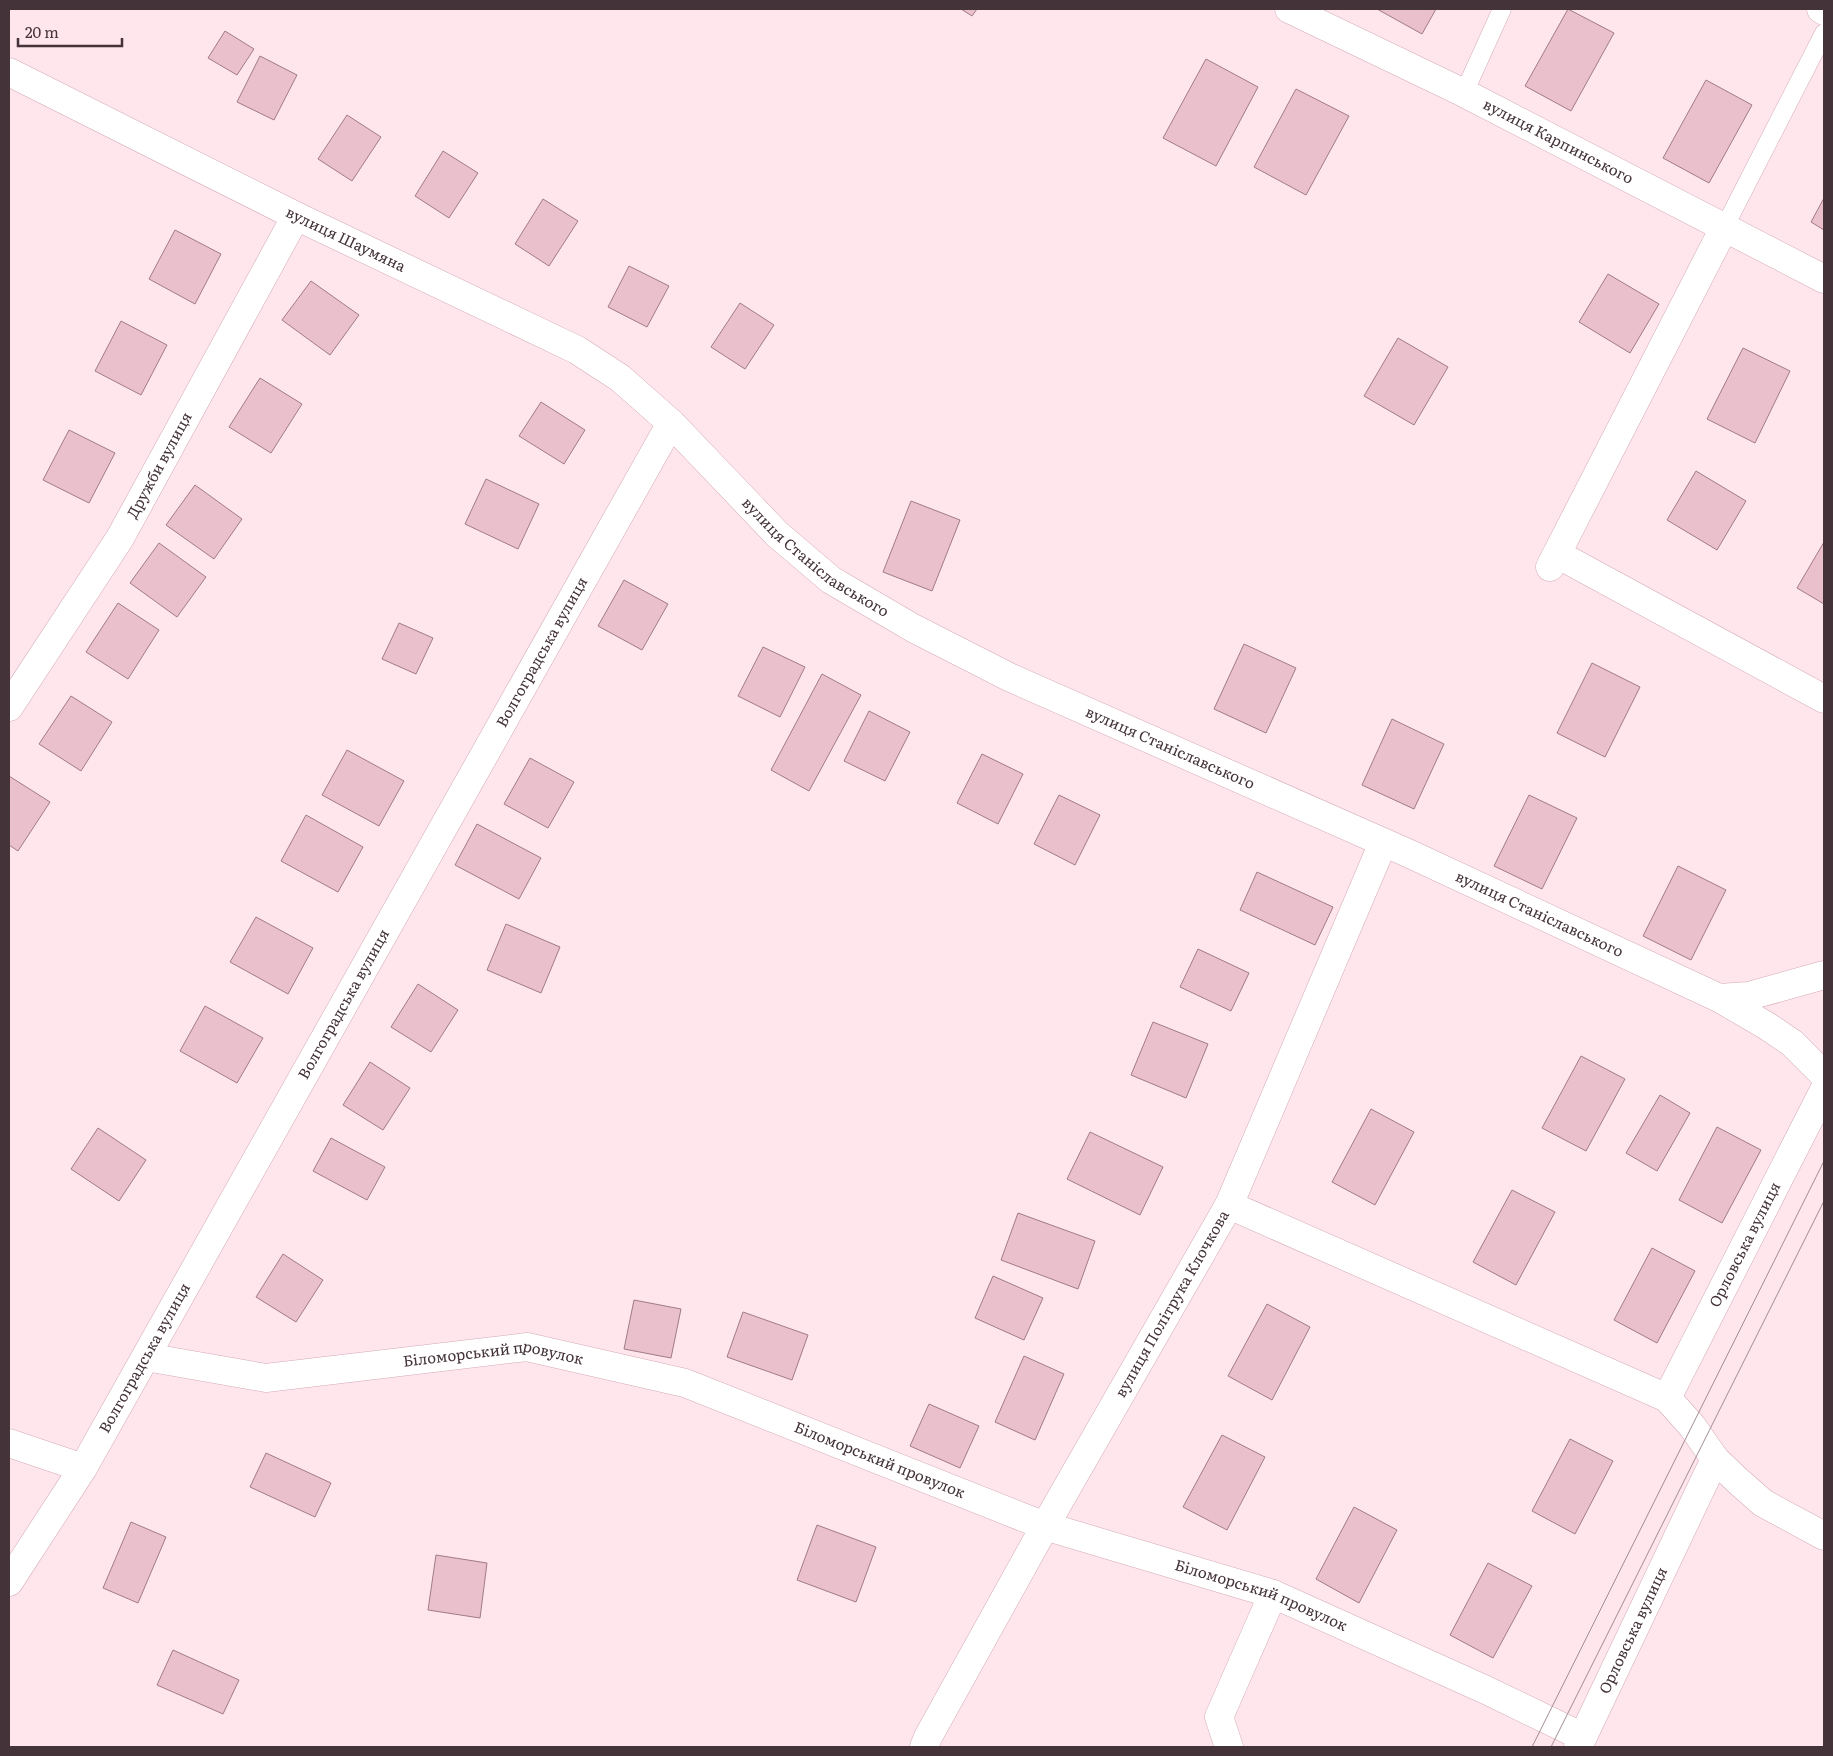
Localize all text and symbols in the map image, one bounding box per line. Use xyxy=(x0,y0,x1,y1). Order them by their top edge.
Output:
scale bar xyxy=(18,15,121,47)
text: 20 m xyxy=(25,20,59,43)
street label: вулиця Карпинського xyxy=(1480,92,1638,189)
street label: вулиця Шаумяна xyxy=(282,200,411,277)
street label: Дружби вулиця xyxy=(120,407,197,522)
street label: вулиця Станіславського xyxy=(737,491,894,622)
street label: Волгоградська вулиця xyxy=(489,572,592,731)
street label: вулиця Станіславського xyxy=(1082,699,1259,794)
street label: вулиця Станіславського xyxy=(1452,864,1628,962)
street label: Волгоградська вулиця xyxy=(291,924,394,1083)
street label: Орловська вулиця xyxy=(1702,1177,1785,1311)
street label: вулиця Політрука Клочкова xyxy=(1108,1204,1234,1401)
street label: Волгоградська вулиця xyxy=(92,1278,195,1437)
street label: Біломорський провулок xyxy=(402,1333,586,1372)
street label: Біломорський провулок xyxy=(791,1415,969,1503)
street label: Біломорський провулок xyxy=(1172,1552,1352,1636)
street label: Орловська вулиця xyxy=(1592,1563,1672,1697)

